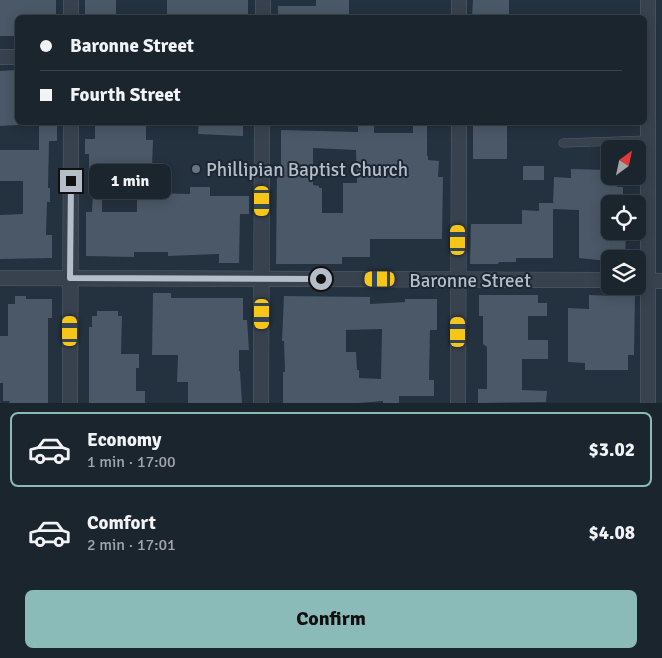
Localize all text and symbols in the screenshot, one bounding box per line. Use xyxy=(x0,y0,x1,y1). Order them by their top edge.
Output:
text: Baronne Street xyxy=(70,34,194,58)
text: Fourth Street xyxy=(70,83,181,107)
north arrow xyxy=(601,140,646,185)
map controls xyxy=(601,140,646,295)
place label: Phillipian Baptist Church xyxy=(206,158,408,182)
marker: Phillipian Baptist Church xyxy=(190,163,202,175)
callout: 1 min xyxy=(88,164,171,198)
route end xyxy=(60,170,82,192)
text: 1 min xyxy=(111,171,149,191)
car xyxy=(254,186,269,216)
button: locate xyxy=(601,195,646,240)
car xyxy=(450,225,465,255)
button: layers xyxy=(601,250,646,295)
route start xyxy=(310,268,332,290)
street label: Baronne Street xyxy=(409,269,531,293)
car xyxy=(365,272,395,287)
car xyxy=(254,299,269,329)
car xyxy=(62,316,77,346)
car xyxy=(450,317,465,347)
icon: car xyxy=(27,427,72,472)
text: Economy xyxy=(87,428,161,452)
text: $3.02 xyxy=(589,438,635,462)
text: 1 min · 17:00 xyxy=(87,452,176,472)
icon: car xyxy=(27,510,72,555)
text: Comfort xyxy=(87,511,156,535)
text: $4.08 xyxy=(589,521,635,545)
text: 2 min · 17:01 xyxy=(87,535,176,555)
button: Confirm xyxy=(25,590,637,648)

